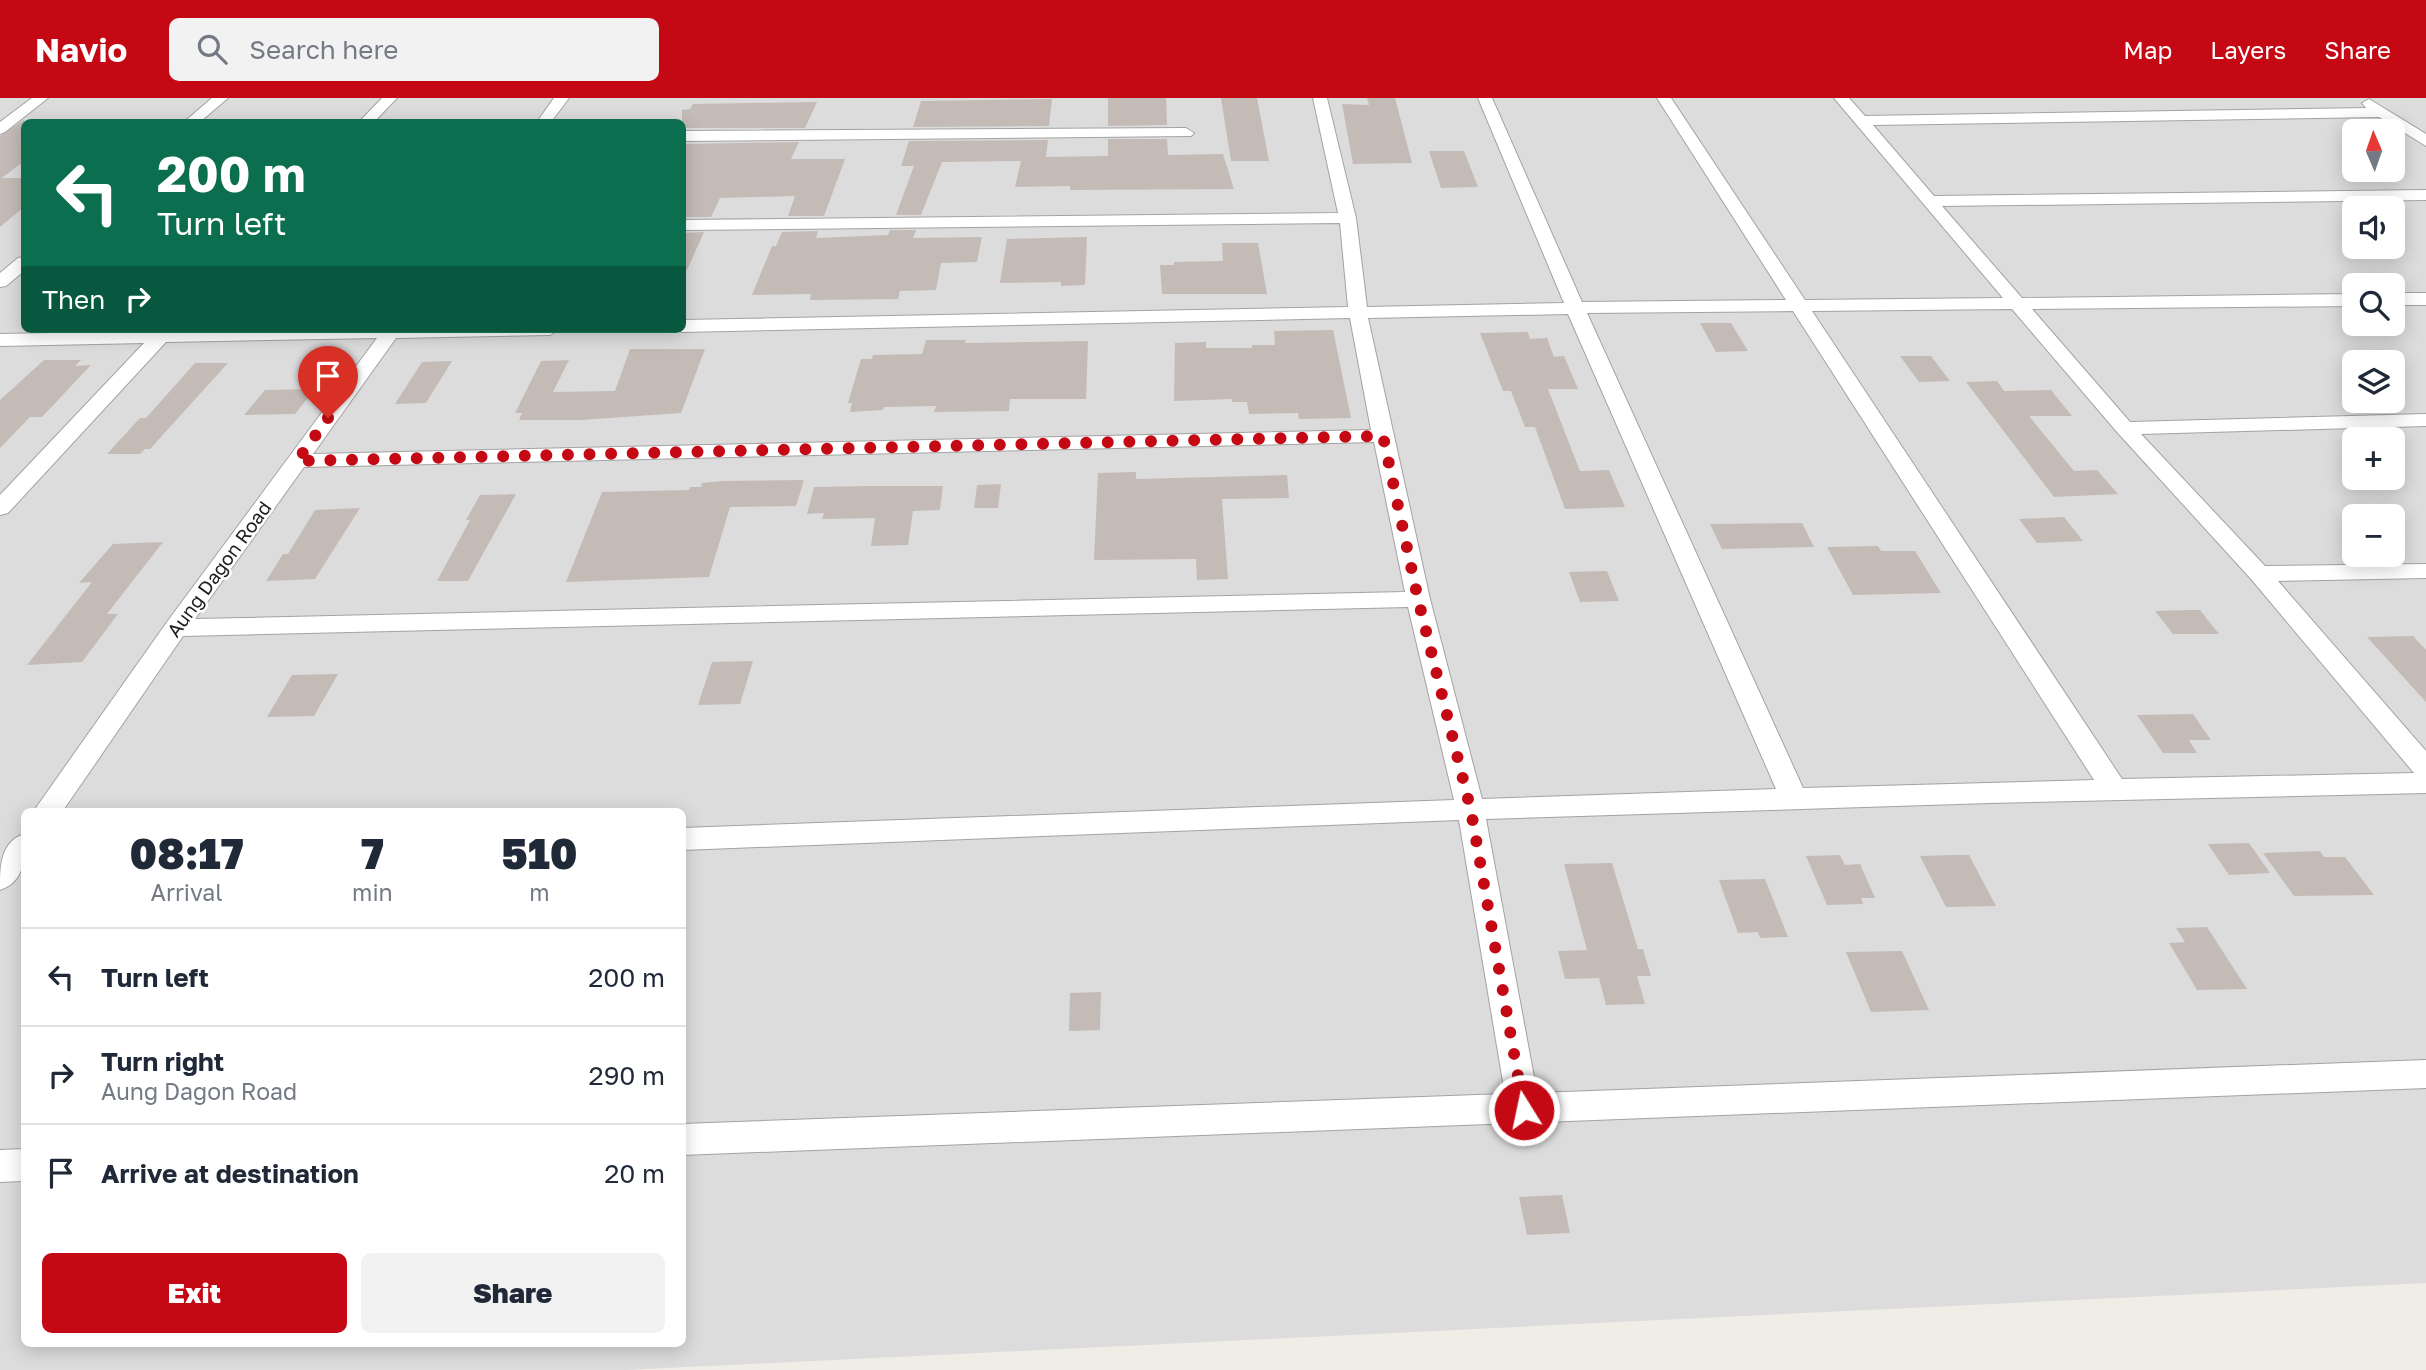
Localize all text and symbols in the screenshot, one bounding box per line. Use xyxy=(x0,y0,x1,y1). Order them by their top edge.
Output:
search box xyxy=(169,18,659,81)
text: Navio xyxy=(35,30,127,69)
icon: search xyxy=(193,30,231,68)
text: Search here xyxy=(249,34,398,65)
text: Map xyxy=(2123,35,2172,64)
text: Layers xyxy=(2210,35,2286,64)
text: Share xyxy=(2324,35,2391,64)
north arrow xyxy=(2342,119,2404,182)
map controls xyxy=(2342,119,2405,567)
text: 200 m xyxy=(157,144,306,203)
icon: left xyxy=(42,147,133,238)
button: sound xyxy=(2342,196,2405,259)
text: Turn left xyxy=(157,204,286,242)
button: search xyxy=(2342,273,2405,336)
icon: right xyxy=(119,280,157,318)
text: Then xyxy=(42,284,105,315)
pin xyxy=(298,346,358,418)
button: layers xyxy=(2342,350,2405,413)
icon: arrive xyxy=(309,357,347,395)
button: + xyxy=(2342,427,2405,490)
street label: Aung Dagon Road xyxy=(162,496,276,641)
button: − xyxy=(2342,504,2405,567)
text: 08:17 xyxy=(129,828,244,878)
text: 7 xyxy=(361,828,384,878)
text: 510 xyxy=(501,828,578,878)
text: Arrival xyxy=(151,878,223,906)
text: min xyxy=(352,878,393,906)
text: m xyxy=(529,878,550,906)
icon: left xyxy=(42,958,80,996)
text: Turn left xyxy=(101,962,209,993)
text: 200 m xyxy=(588,962,665,993)
text: Turn right xyxy=(101,1046,224,1077)
icon: right xyxy=(42,1056,80,1094)
text: 290 m xyxy=(589,1060,665,1091)
position arrow xyxy=(1487,1073,1561,1147)
text: Aung Dagon Road xyxy=(101,1077,297,1105)
icon: arrive xyxy=(42,1154,80,1192)
text: Arrive at destination xyxy=(101,1158,359,1189)
text: 20 m xyxy=(604,1158,665,1189)
button: Exit xyxy=(42,1253,347,1333)
button: Share xyxy=(361,1253,665,1333)

